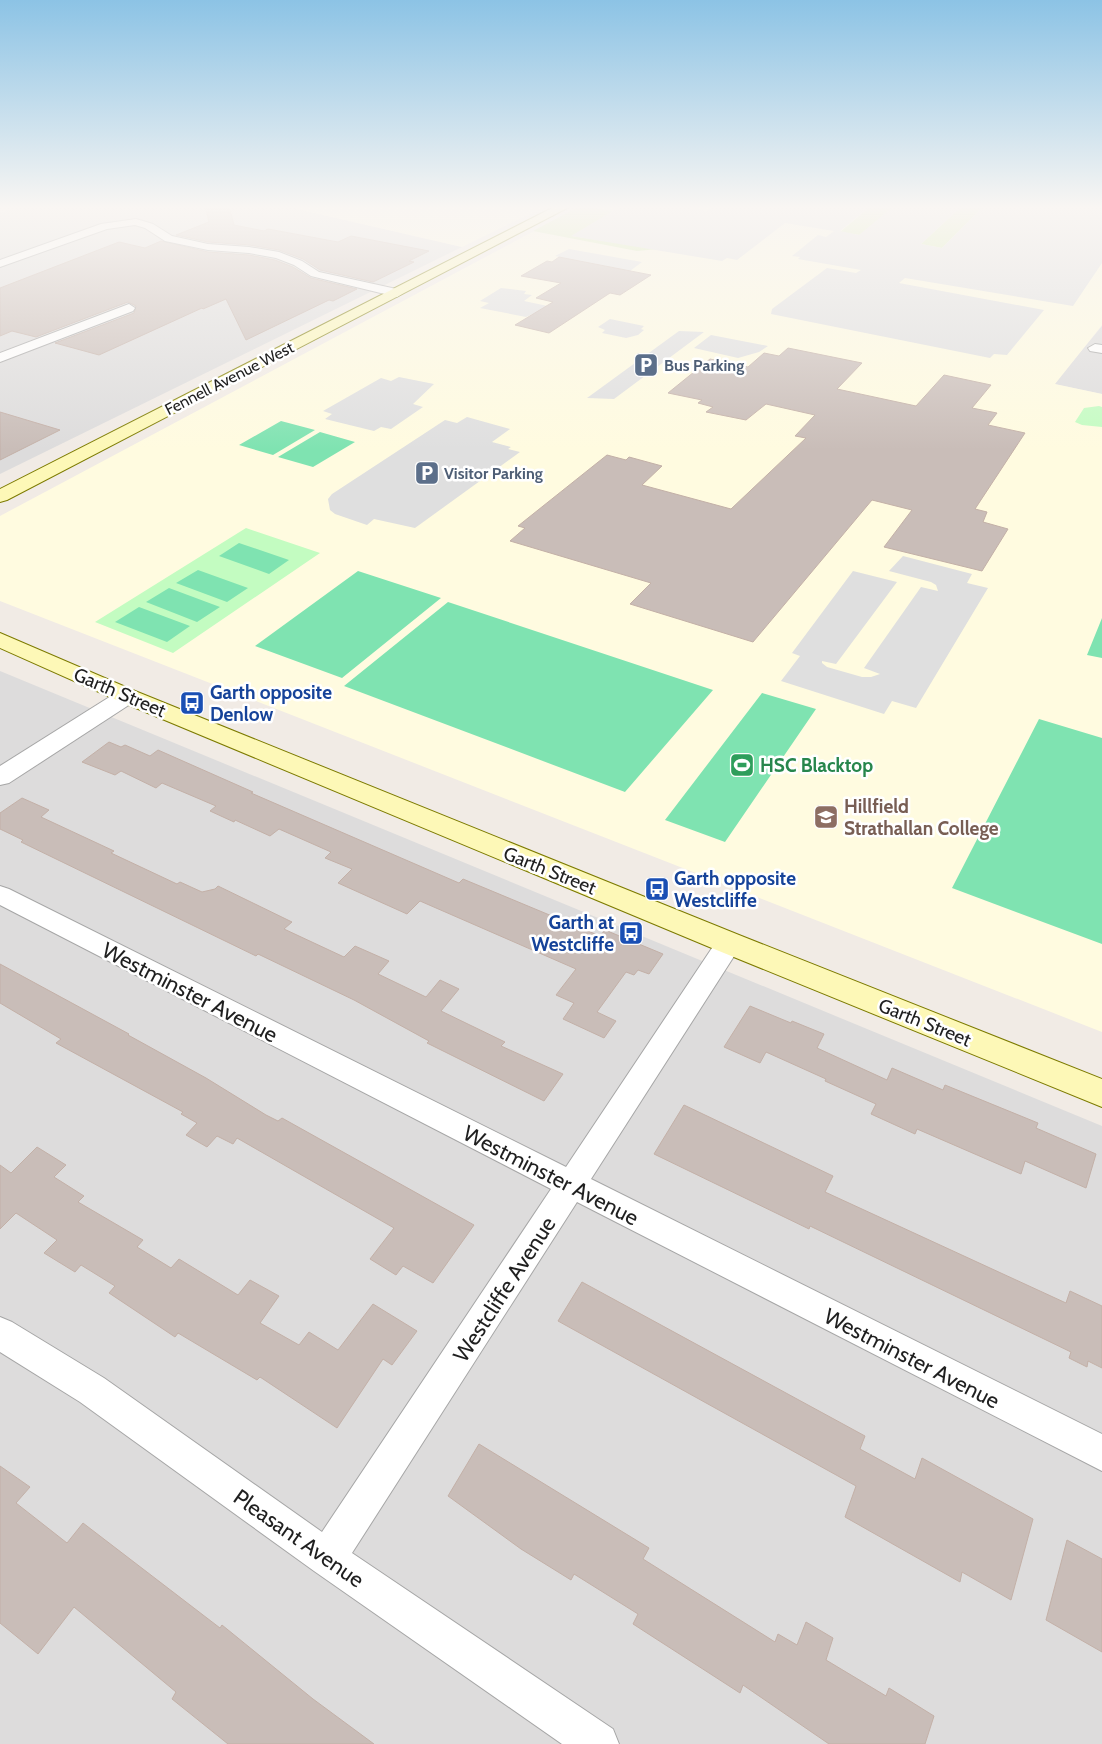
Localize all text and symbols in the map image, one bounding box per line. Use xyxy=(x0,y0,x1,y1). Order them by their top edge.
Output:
street label: Fennell Avenue West xyxy=(162,337,297,419)
parking icon: Bus Parking xyxy=(633,352,659,378)
place label: Bus Parking xyxy=(664,356,744,375)
parking icon: Visitor Parking xyxy=(414,460,440,486)
place label: Visitor Parking xyxy=(444,464,543,483)
street label: Garth Street xyxy=(70,663,170,722)
place label: Garth opposite Denlow xyxy=(210,681,332,726)
bus stop icon: Garth opposite Denlow xyxy=(179,690,205,716)
sports icon: HSC Blacktop xyxy=(729,752,755,778)
place label: HSC Blacktop xyxy=(760,754,873,777)
place label: Hillfield Strathallan College xyxy=(844,795,999,840)
school or university icon: Hillfield Strathallan College xyxy=(813,804,839,830)
street label: Garth Street xyxy=(500,842,600,900)
place label: Garth opposite Westcliffe xyxy=(674,867,796,912)
bus stop icon: Garth opposite Westcliffe xyxy=(644,876,670,902)
place label: Garth at Westcliffe xyxy=(531,911,614,956)
bus stop icon: Garth at Westcliffe xyxy=(618,920,644,946)
street label: Westminster Avenue xyxy=(98,937,282,1048)
street label: Garth Street xyxy=(875,994,975,1052)
street label: Westminster Avenue xyxy=(459,1120,643,1231)
street label: Westcliffe Avenue xyxy=(447,1212,561,1367)
street label: Westminster Avenue xyxy=(820,1303,1004,1414)
street label: Pleasant Avenue xyxy=(228,1483,369,1593)

